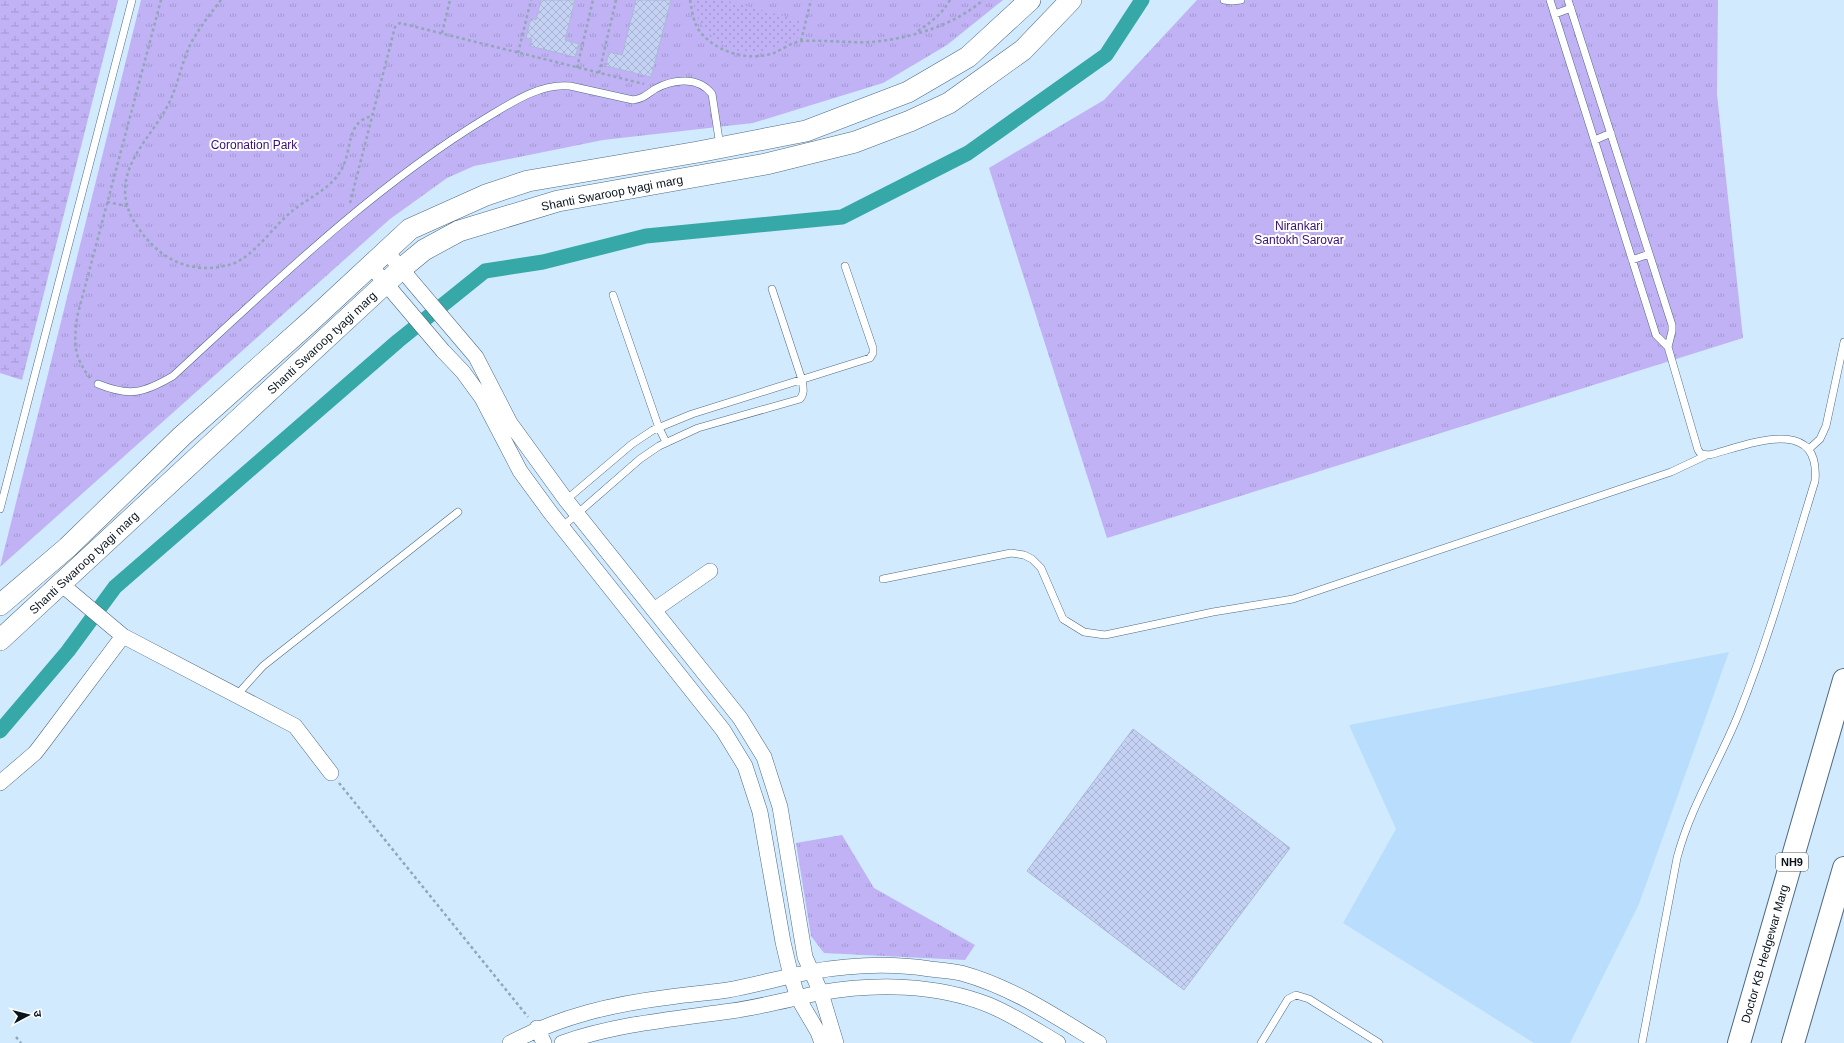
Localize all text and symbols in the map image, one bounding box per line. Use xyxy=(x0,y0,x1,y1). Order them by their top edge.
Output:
park label: Coronation Park xyxy=(211,138,298,152)
street label: Shanti Swaroop tyagi marg xyxy=(540,172,684,214)
park label: Nirankari Santokh Sarovar xyxy=(1254,219,1344,247)
street label: Shanti Swaroop tyagi marg xyxy=(265,289,379,397)
street label: Shanti Swaroop tyagi marg xyxy=(27,509,141,617)
road number: NH9 xyxy=(1776,853,1808,871)
street label: Doctor KB Hedgewar Marg xyxy=(1739,883,1791,1025)
north arrow xyxy=(8,995,48,1035)
text: उ xyxy=(32,1010,44,1018)

